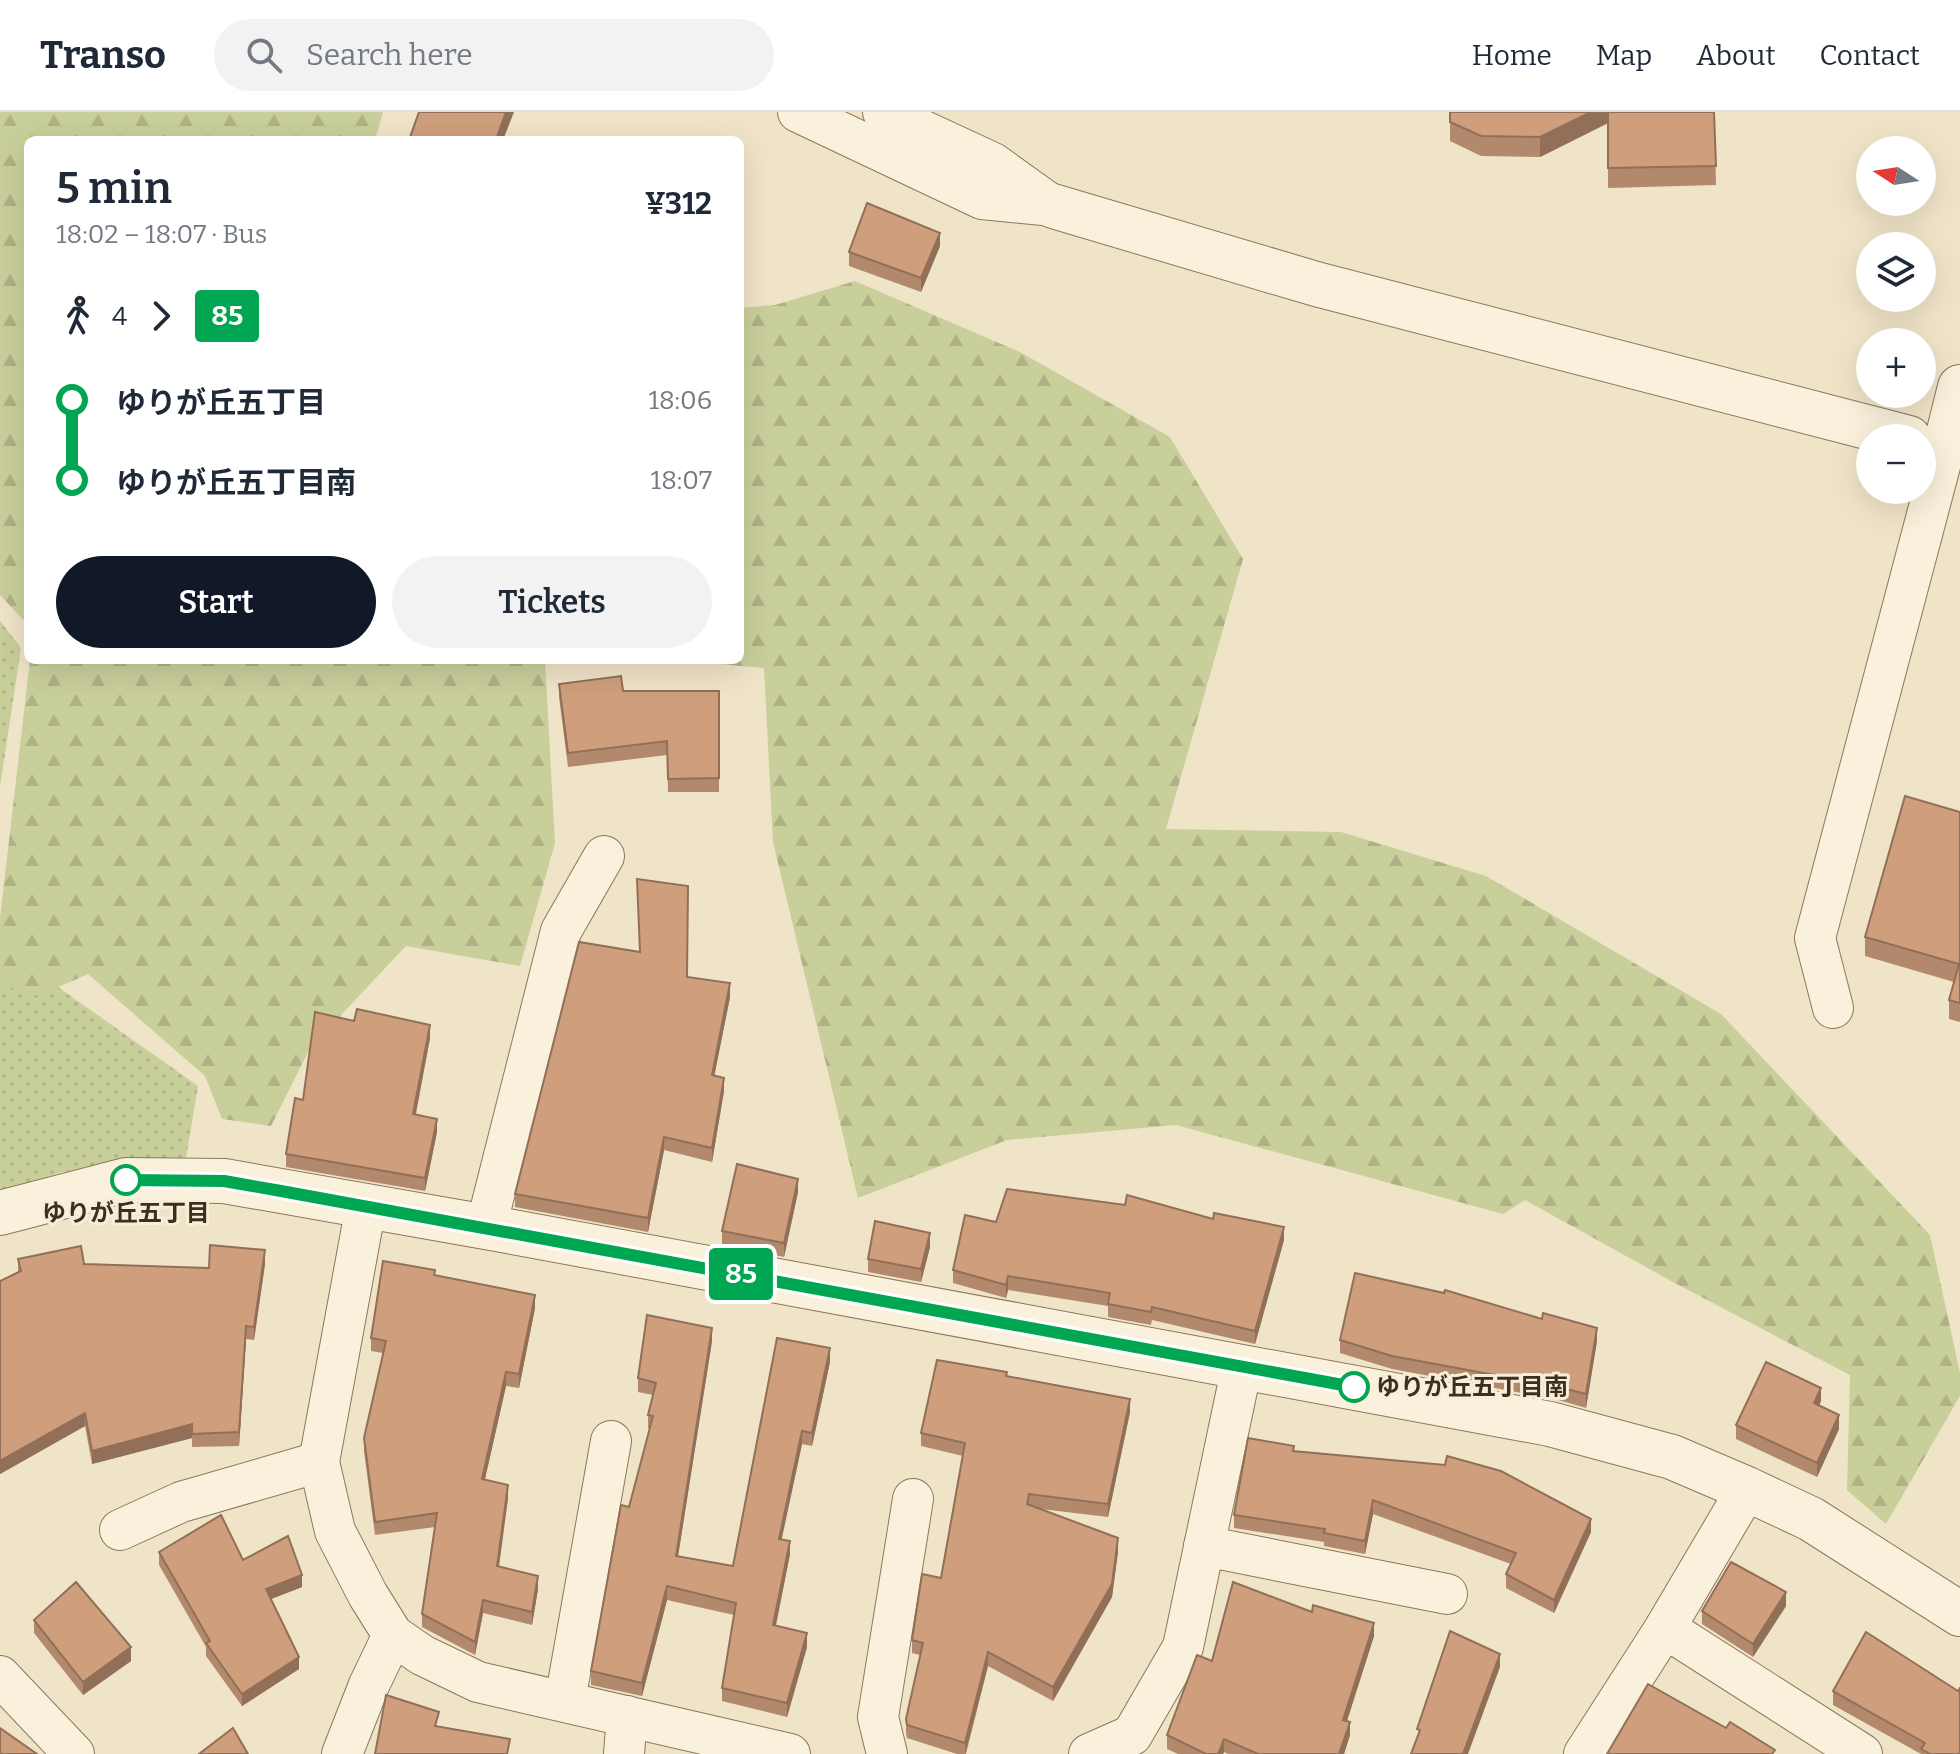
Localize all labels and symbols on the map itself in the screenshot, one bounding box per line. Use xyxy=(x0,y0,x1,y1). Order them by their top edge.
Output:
north arrow xyxy=(1856,136,1936,216)
marker: ゆりが丘五丁目 xyxy=(111,1165,141,1195)
place label: ゆりが丘五丁目 xyxy=(42,1199,210,1227)
line badge: 85 xyxy=(705,1248,777,1300)
marker: ゆりが丘五丁目南 xyxy=(1339,1372,1369,1402)
place label: ゆりが丘五丁目南 xyxy=(1376,1373,1568,1401)

